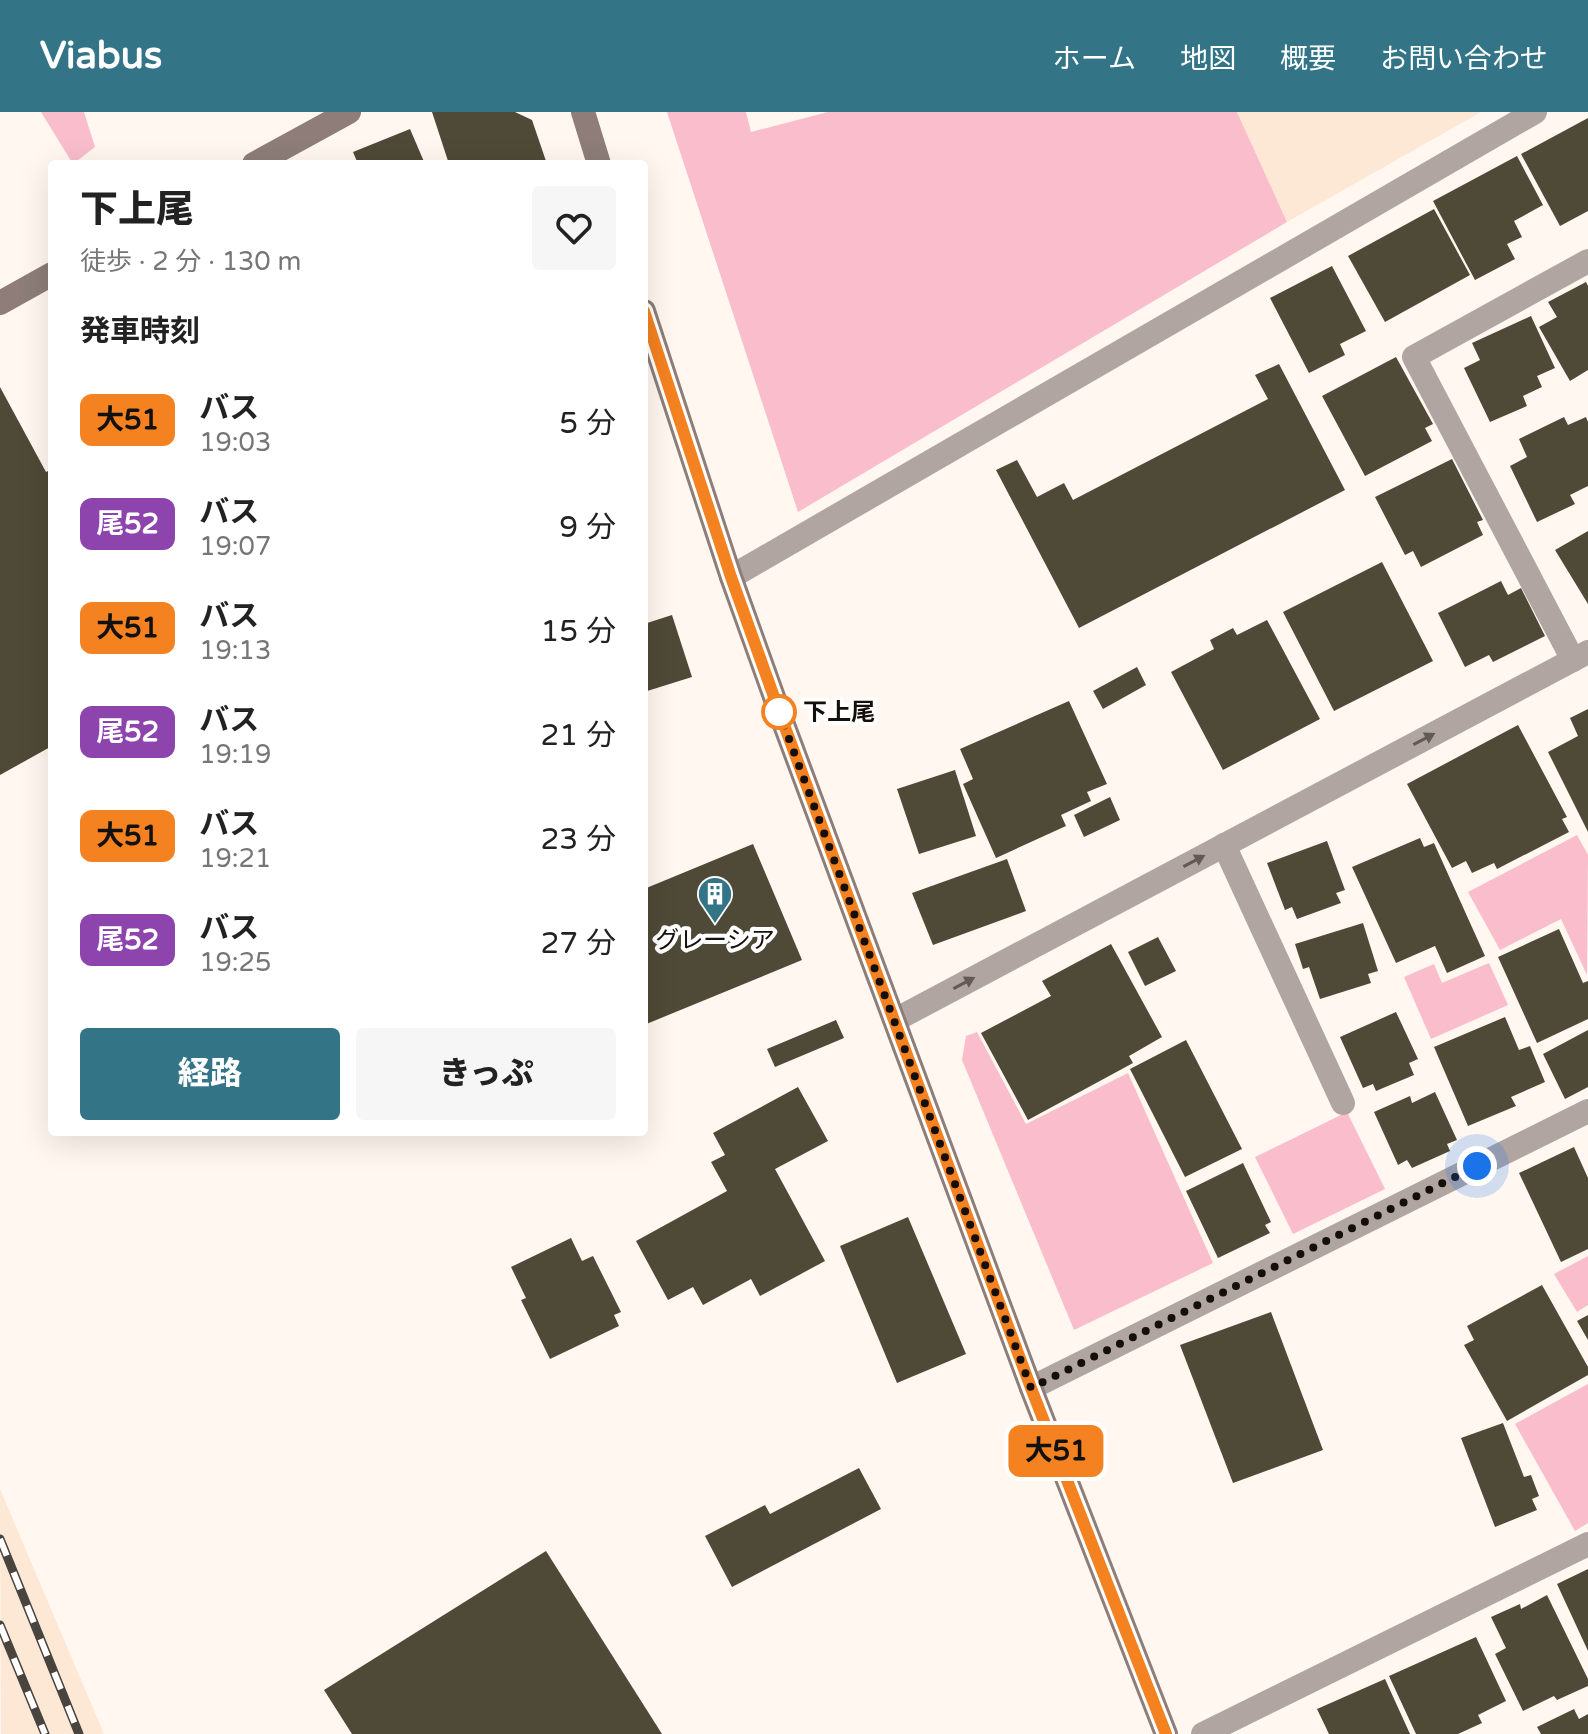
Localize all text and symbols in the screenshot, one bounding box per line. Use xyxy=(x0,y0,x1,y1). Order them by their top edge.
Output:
text: Viabus xyxy=(40,33,162,79)
text: ホーム xyxy=(1053,42,1136,76)
text: 地図 xyxy=(1180,42,1236,76)
text: 概要 xyxy=(1280,42,1336,76)
text: お問い合わせ xyxy=(1380,42,1548,76)
button: heart xyxy=(532,186,616,270)
text: 下上尾 xyxy=(80,187,194,233)
text: 徒歩 · 2 分 · 130 m xyxy=(80,246,301,277)
text: 発車時刻 xyxy=(80,313,200,350)
text: バス xyxy=(199,390,259,427)
text: 大51 xyxy=(96,403,159,437)
text: 5 分 xyxy=(559,405,616,442)
text: 19:03 xyxy=(199,427,271,458)
text: バス xyxy=(199,494,259,531)
text: 尾52 xyxy=(96,507,159,541)
text: 9 分 xyxy=(559,509,616,546)
text: 19:07 xyxy=(199,531,271,562)
text: バス xyxy=(199,598,259,635)
text: 大51 xyxy=(96,611,159,645)
text: 15 分 xyxy=(541,613,616,650)
text: 19:13 xyxy=(199,635,271,666)
marker: 下上尾 xyxy=(762,695,796,729)
place label: 下上尾 xyxy=(803,698,875,727)
text: バス xyxy=(199,702,259,739)
text: 尾52 xyxy=(96,715,159,749)
text: 21 分 xyxy=(541,717,616,754)
one-way arrow xyxy=(1412,733,1435,746)
text: 19:19 xyxy=(199,739,271,770)
text: バス xyxy=(199,806,259,843)
text: 大51 xyxy=(96,819,159,853)
text: 23 分 xyxy=(541,821,616,858)
text: 19:21 xyxy=(199,843,271,874)
one-way arrow xyxy=(1183,855,1205,869)
building icon: グレーシア xyxy=(696,875,734,925)
text: バス xyxy=(199,910,259,947)
text: 尾52 xyxy=(96,923,159,957)
text: 27 分 xyxy=(541,925,616,962)
place label: グレーシア xyxy=(655,926,775,955)
text: 19:25 xyxy=(199,947,271,978)
one-way arrow xyxy=(953,977,976,990)
button: 経路 xyxy=(80,1028,340,1120)
button: きっぷ xyxy=(356,1028,616,1120)
your location xyxy=(1457,1146,1497,1186)
line badge: 大51 xyxy=(1010,1425,1102,1477)
text: 大51 xyxy=(1024,1434,1088,1468)

